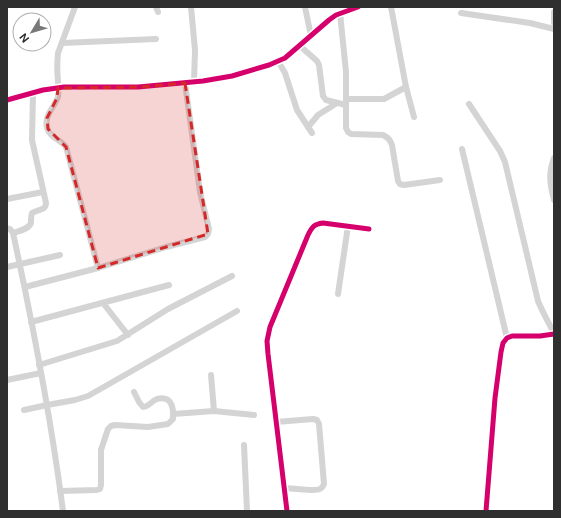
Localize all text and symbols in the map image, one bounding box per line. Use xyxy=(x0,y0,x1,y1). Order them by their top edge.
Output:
north arrow xyxy=(12,12,52,52)
text: N xyxy=(16,31,32,46)

